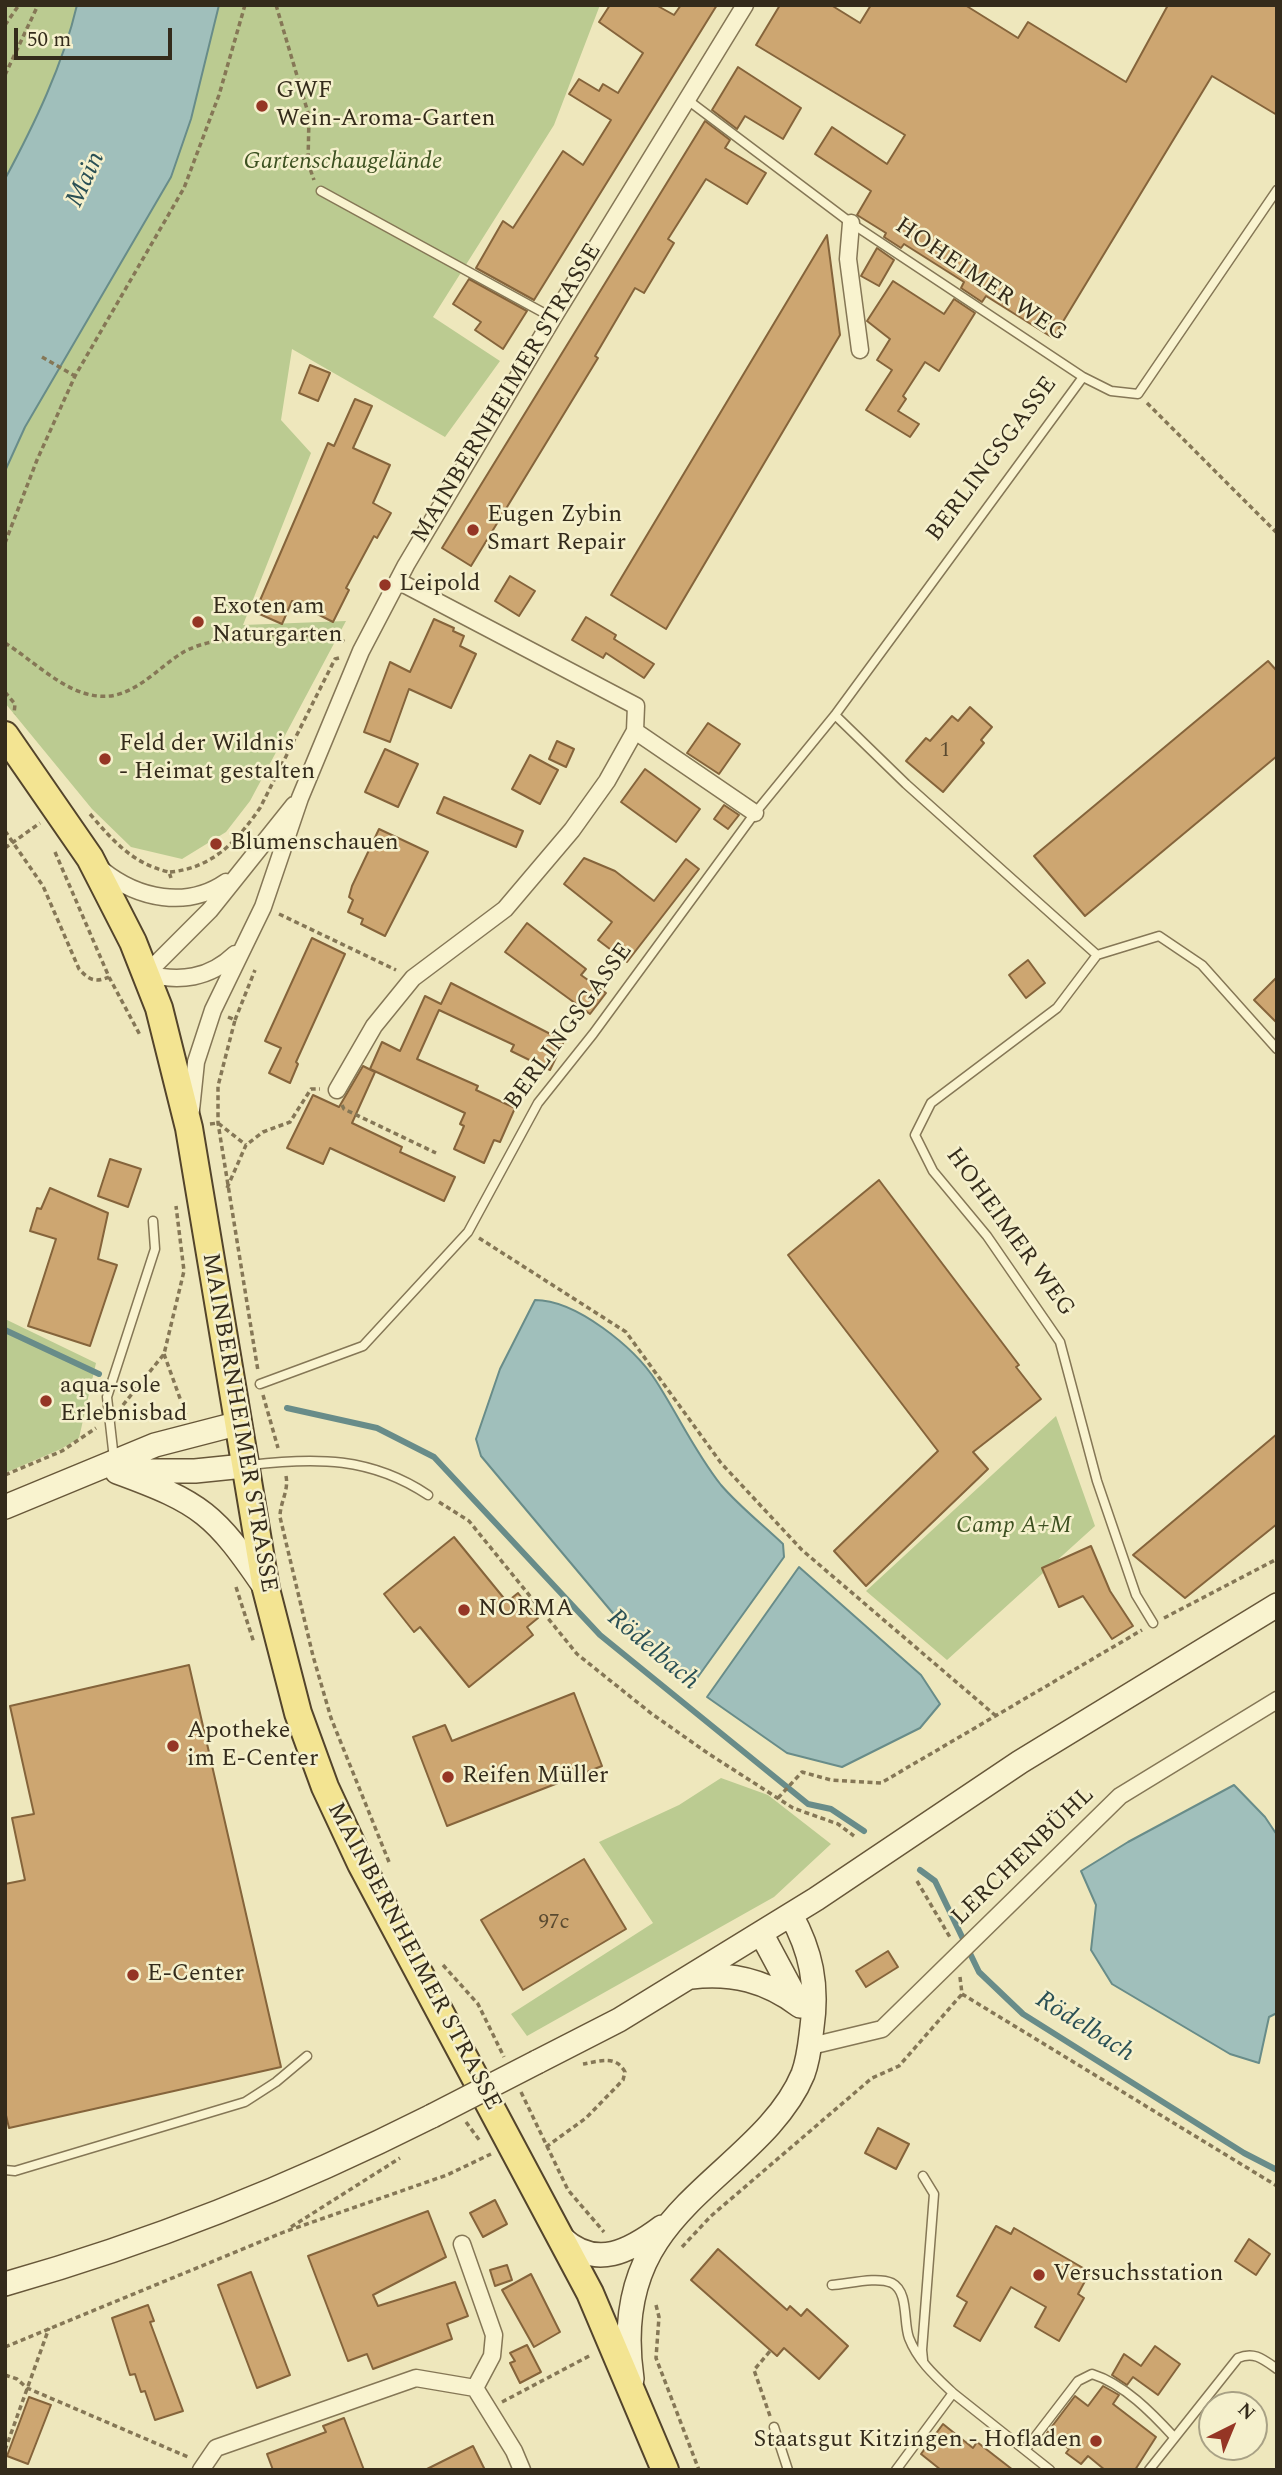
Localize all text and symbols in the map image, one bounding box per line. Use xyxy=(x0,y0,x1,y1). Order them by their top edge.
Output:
scale bar xyxy=(18,14,175,58)
text: 50 m xyxy=(27,24,71,56)
place label: GWF Wein-Aroma-Garten xyxy=(276,78,495,134)
marker: GWF Wein-Aroma-Garten xyxy=(254,98,270,114)
water label: Main xyxy=(61,147,113,213)
park label: Gartenschaugelände xyxy=(243,149,443,177)
street label: HOHEIMER WEG xyxy=(888,213,1072,349)
street label: MAINBERNHEIMER STRASSE xyxy=(407,239,609,549)
street label: BERLINGSGASSE xyxy=(922,372,1064,548)
place label: Eugen Zybin Smart Repair xyxy=(487,502,626,558)
marker: Eugen Zybin Smart Repair xyxy=(465,522,481,538)
place label: Leipold xyxy=(399,571,480,599)
marker: Leipold xyxy=(377,577,393,593)
place label: Exoten am Naturgarten xyxy=(212,594,342,650)
marker: Exoten am Naturgarten xyxy=(190,614,206,630)
place label: Feld der Wildnis - Heimat gestalten xyxy=(119,731,315,787)
house number: 1 xyxy=(940,739,950,765)
marker: Feld der Wildnis - Heimat gestalten xyxy=(97,751,113,767)
place label: Blumenschauen xyxy=(230,830,399,858)
marker: Blumenschauen xyxy=(208,836,224,852)
street label: BERLINGSGASSE xyxy=(500,938,640,1116)
street label: HOHEIMER WEG xyxy=(938,1143,1080,1323)
street label: MAINBERNHEIMER STRASSE xyxy=(194,1251,282,1595)
place label: aqua-sole Erlebnisbad xyxy=(60,1373,187,1429)
marker: aqua-sole Erlebnisbad xyxy=(38,1393,54,1409)
park label: Camp A+M xyxy=(956,1513,1072,1541)
place label: NORMA xyxy=(478,1596,573,1624)
marker: NORMA xyxy=(456,1602,472,1618)
water label: Rödelbach xyxy=(600,1604,704,1698)
place label: Apotheke im E-Center xyxy=(187,1718,318,1774)
marker: Apotheke im E-Center xyxy=(165,1738,181,1754)
place label: Reifen Müller xyxy=(462,1763,609,1791)
marker: Reifen Müller xyxy=(440,1769,456,1785)
street label: LERCHENBÜHL xyxy=(947,1782,1101,1932)
street label: MAINBERNHEIMER STRASSE xyxy=(319,1798,507,2116)
house number: 97c xyxy=(538,1911,570,1937)
place label: E-Center xyxy=(147,1961,244,1989)
marker: E-Center xyxy=(125,1967,141,1983)
water label: Rödelbach xyxy=(1029,1986,1139,2070)
place label: Versuchsstation xyxy=(1053,2261,1223,2289)
marker: Versuchsstation xyxy=(1031,2267,1047,2283)
north arrow xyxy=(1198,2391,1268,2461)
text: N xyxy=(1231,2396,1262,2428)
place label: Staatsgut Kitzingen - Hofladen xyxy=(754,2427,1082,2455)
marker: Staatsgut Kitzingen - Hofladen xyxy=(1088,2433,1104,2449)

